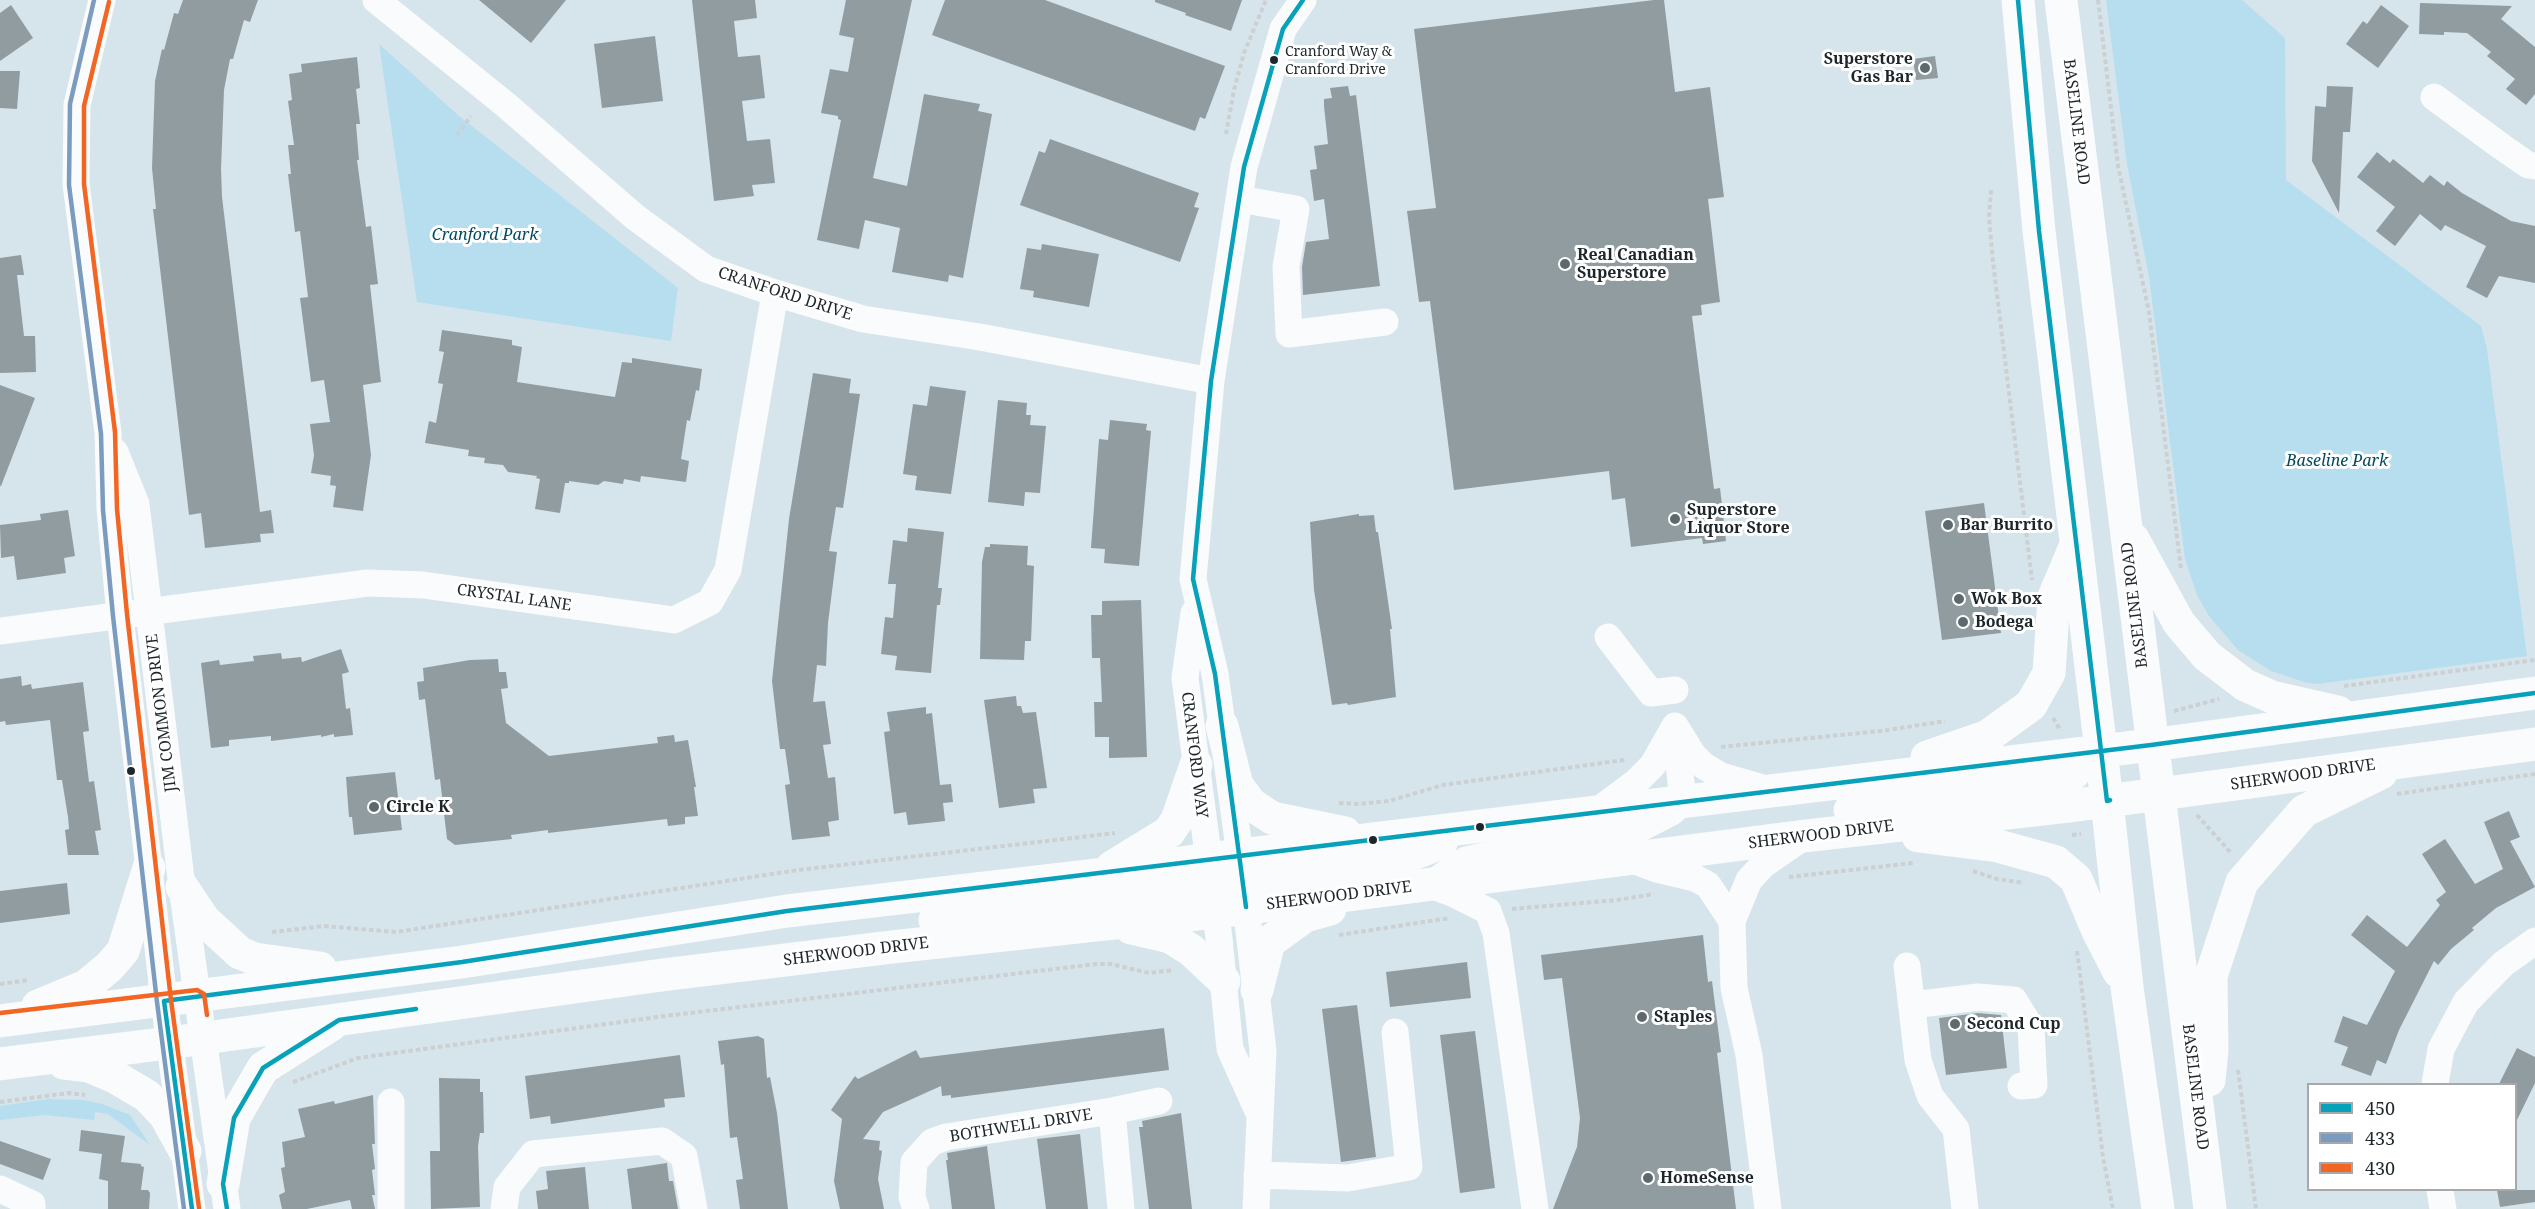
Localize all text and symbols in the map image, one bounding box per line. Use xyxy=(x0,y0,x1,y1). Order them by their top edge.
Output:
place label: Cranford Way & Cranford Drive xyxy=(1285,44,1392,76)
place label: Superstore Gas Bar xyxy=(1824,49,1913,87)
marker: Cranford Way & Cranford Drive xyxy=(1268,54,1280,66)
street label: BASELINE ROAD xyxy=(2059,58,2093,186)
marker: Superstore Gas Bar xyxy=(1918,61,1932,75)
park label: Cranford Park xyxy=(432,225,538,245)
place label: Real Canadian Superstore xyxy=(1577,245,1694,283)
marker: Real Canadian Superstore xyxy=(1558,257,1572,271)
street label: CRANFORD DRIVE xyxy=(715,263,855,325)
park label: Baseline Park xyxy=(2286,451,2388,471)
place label: Superstore Liquor Store xyxy=(1687,500,1790,538)
marker: Superstore Liquor Store xyxy=(1668,512,1682,526)
place label: Bar Burrito xyxy=(1960,515,2053,535)
marker: Bar Burrito xyxy=(1941,518,1955,532)
street label: BASELINE ROAD xyxy=(2118,541,2152,669)
street label: CRYSTAL LANE xyxy=(455,580,573,616)
place label: Wok Box xyxy=(1971,589,2042,609)
marker: Wok Box xyxy=(1952,592,1966,606)
place label: Bodega xyxy=(1975,612,2034,632)
marker: Bodega xyxy=(1956,615,1970,629)
street label: JIM COMMON DRIVE xyxy=(143,633,181,793)
street label: CRANFORD WAY xyxy=(1177,691,1211,819)
street label: SHERWOOD DRIVE xyxy=(2229,755,2377,795)
unlabelled marker xyxy=(125,765,137,777)
place label: Circle K xyxy=(386,797,450,817)
marker: Circle K xyxy=(367,800,381,814)
street label: SHERWOOD DRIVE xyxy=(1747,817,1895,853)
unlabelled marker xyxy=(1474,821,1486,833)
unlabelled marker xyxy=(1367,834,1379,846)
street label: SHERWOOD DRIVE xyxy=(1265,878,1413,914)
street label: SHERWOOD DRIVE xyxy=(782,934,930,970)
place label: Staples xyxy=(1654,1007,1712,1027)
marker: Staples xyxy=(1635,1010,1649,1024)
place label: Second Cup xyxy=(1967,1014,2061,1034)
marker: Second Cup xyxy=(1948,1017,1962,1031)
street label: BASELINE ROAD xyxy=(2178,1023,2212,1151)
legend xyxy=(2307,1083,2517,1191)
text: 450 xyxy=(2365,1096,2395,1120)
street label: BOTHWELL DRIVE xyxy=(948,1105,1094,1147)
text: 433 xyxy=(2365,1126,2395,1150)
text: 430 xyxy=(2365,1156,2395,1180)
place label: HomeSense xyxy=(1660,1168,1754,1188)
marker: HomeSense xyxy=(1641,1171,1655,1185)

